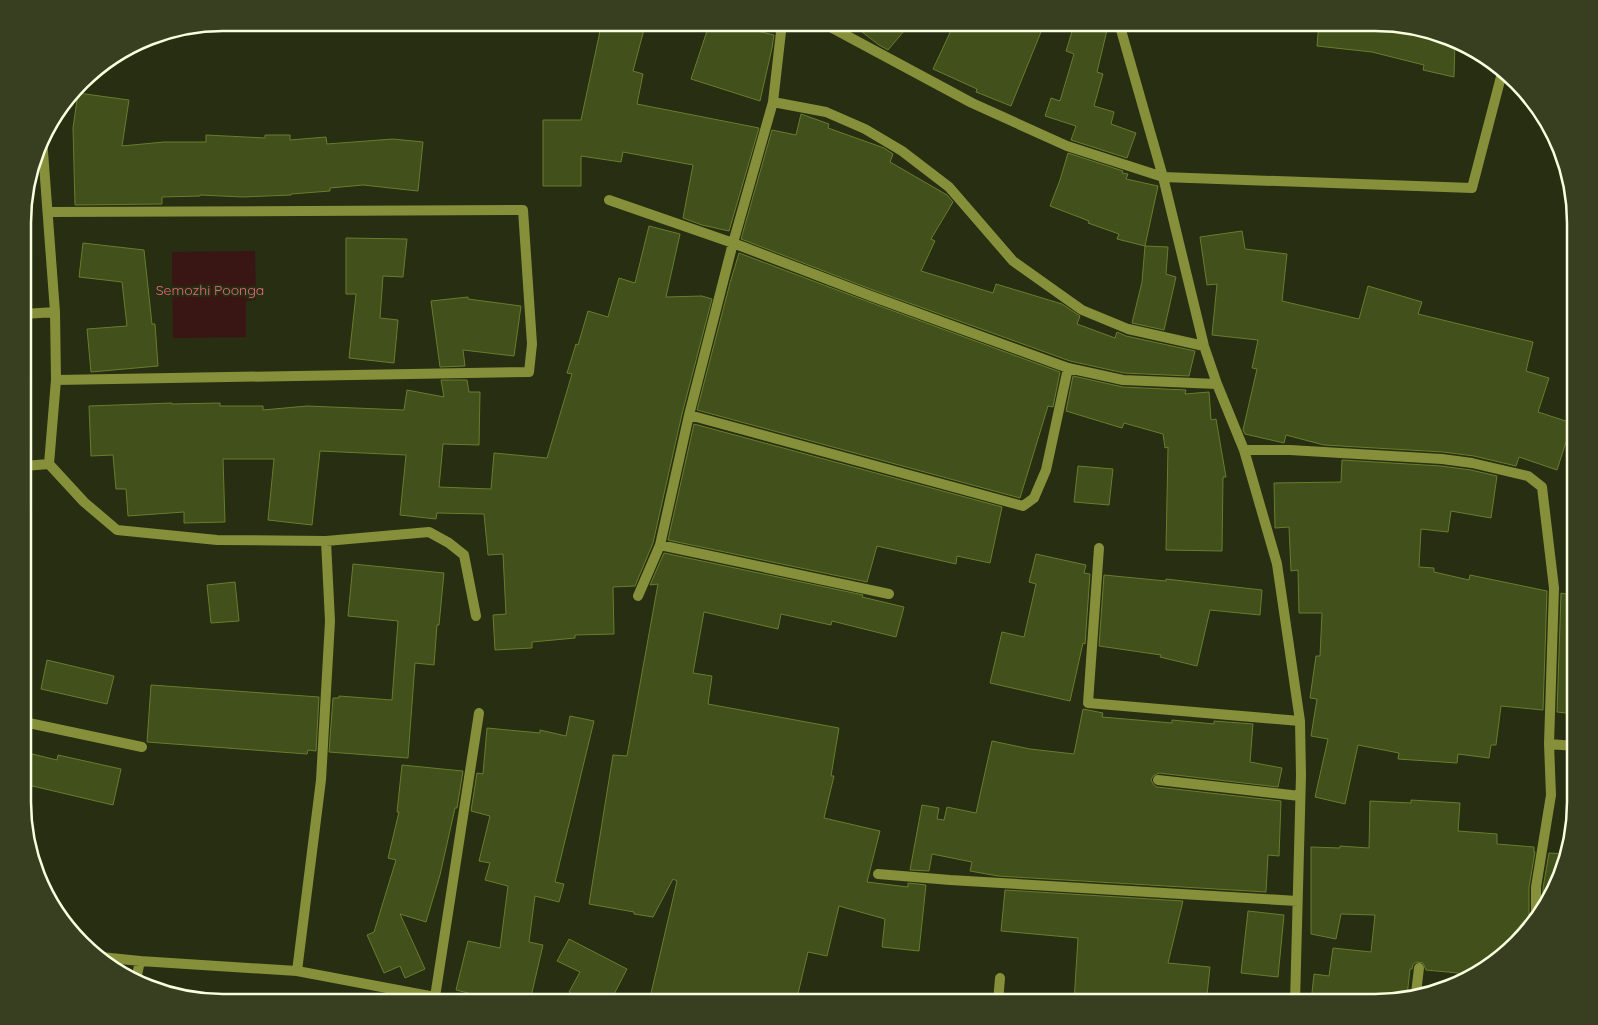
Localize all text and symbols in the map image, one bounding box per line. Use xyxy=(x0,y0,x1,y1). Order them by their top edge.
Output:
park label: Semozhi Poonga xyxy=(156,281,264,299)

